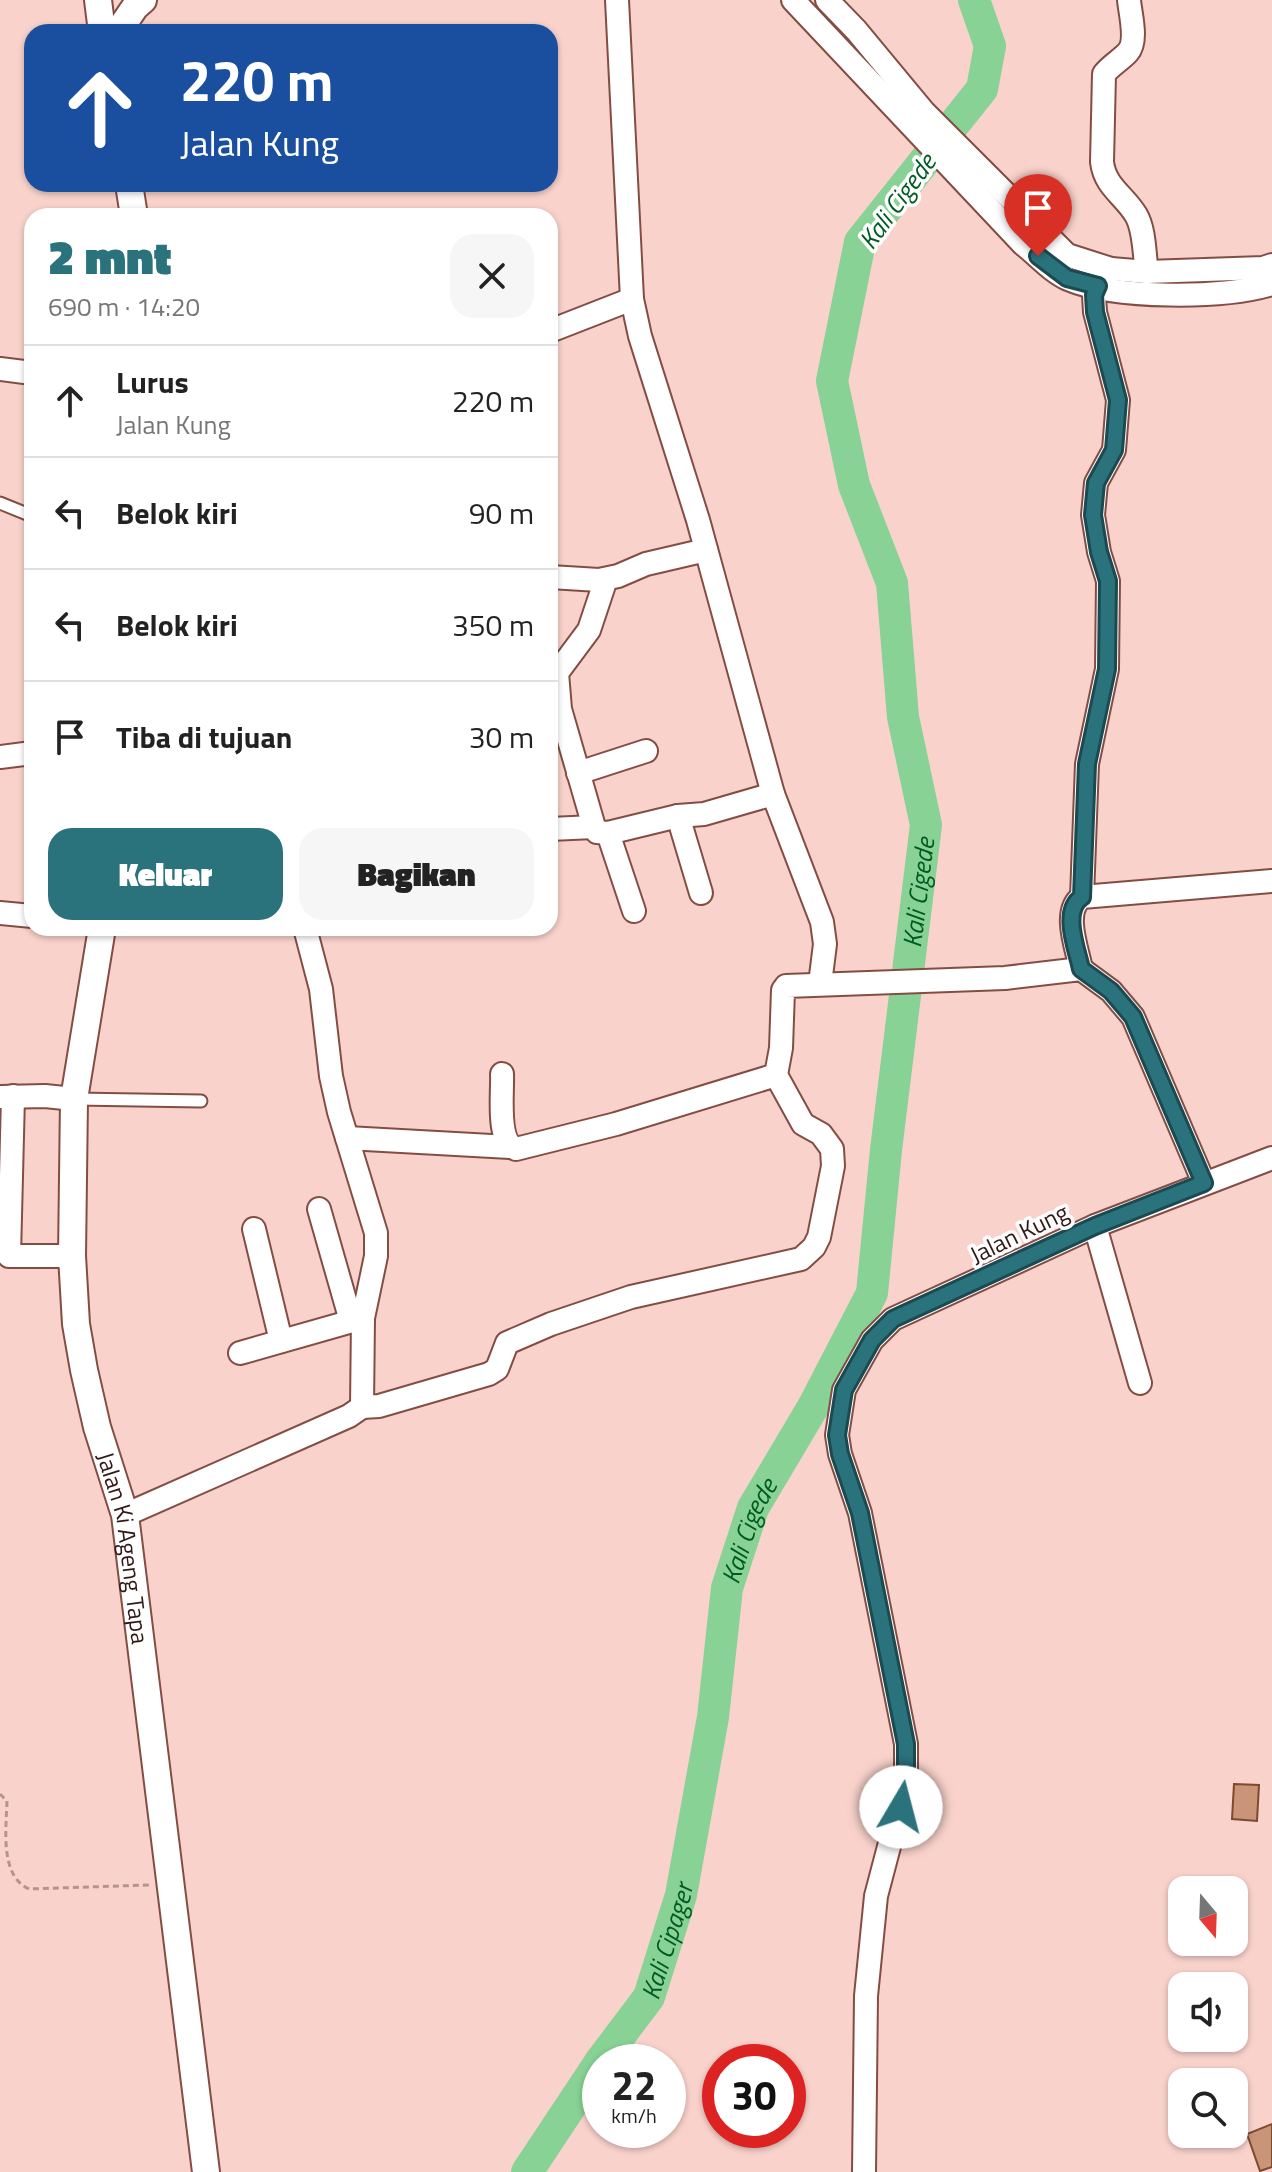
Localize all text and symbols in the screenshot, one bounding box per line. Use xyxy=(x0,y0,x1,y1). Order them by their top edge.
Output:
text: 220 m xyxy=(180,38,333,123)
icon: ahead xyxy=(48,56,152,160)
text: Jalan Kung xyxy=(180,115,339,170)
water label: Kali Cigede xyxy=(849,143,946,257)
pin xyxy=(1004,174,1072,256)
icon: arrive xyxy=(1016,186,1060,230)
text: 2 mnt xyxy=(48,220,172,293)
button: close xyxy=(450,234,534,318)
text: 690 m · 14:20 xyxy=(48,287,200,326)
text: Lurus xyxy=(116,359,189,405)
text: 220 m xyxy=(452,378,534,424)
icon: ahead xyxy=(48,379,92,423)
text: Jalan Kung xyxy=(116,405,231,444)
text: Belok kiri xyxy=(116,490,238,536)
text: 90 m xyxy=(469,490,534,536)
icon: left xyxy=(48,491,92,535)
text: Belok kiri xyxy=(116,602,238,648)
text: 350 m xyxy=(452,602,534,648)
icon: left xyxy=(48,603,92,647)
text: Tiba di tujuan xyxy=(116,714,292,760)
text: 30 m xyxy=(469,714,534,760)
icon: arrive xyxy=(48,715,92,759)
button: Keluar xyxy=(48,828,283,920)
button: Bagikan xyxy=(299,828,534,920)
water label: Kali Cigede xyxy=(892,833,944,950)
street label: Jalan Kung xyxy=(963,1194,1075,1272)
street label: Jalan Ki Ageng Tapa xyxy=(88,1447,159,1646)
water label: Kali Cigede xyxy=(710,1469,787,1588)
position arrow xyxy=(859,1765,943,1849)
north arrow xyxy=(1168,1876,1248,1956)
map controls xyxy=(1168,1876,1248,2148)
water label: Kali Cipager xyxy=(630,1877,703,2004)
button: sound xyxy=(1168,1972,1248,2052)
speed limit sign: 30 xyxy=(702,2044,806,2148)
text: 22 xyxy=(612,2055,656,2116)
button: search xyxy=(1168,2068,1248,2148)
text: km/h xyxy=(611,2100,657,2131)

